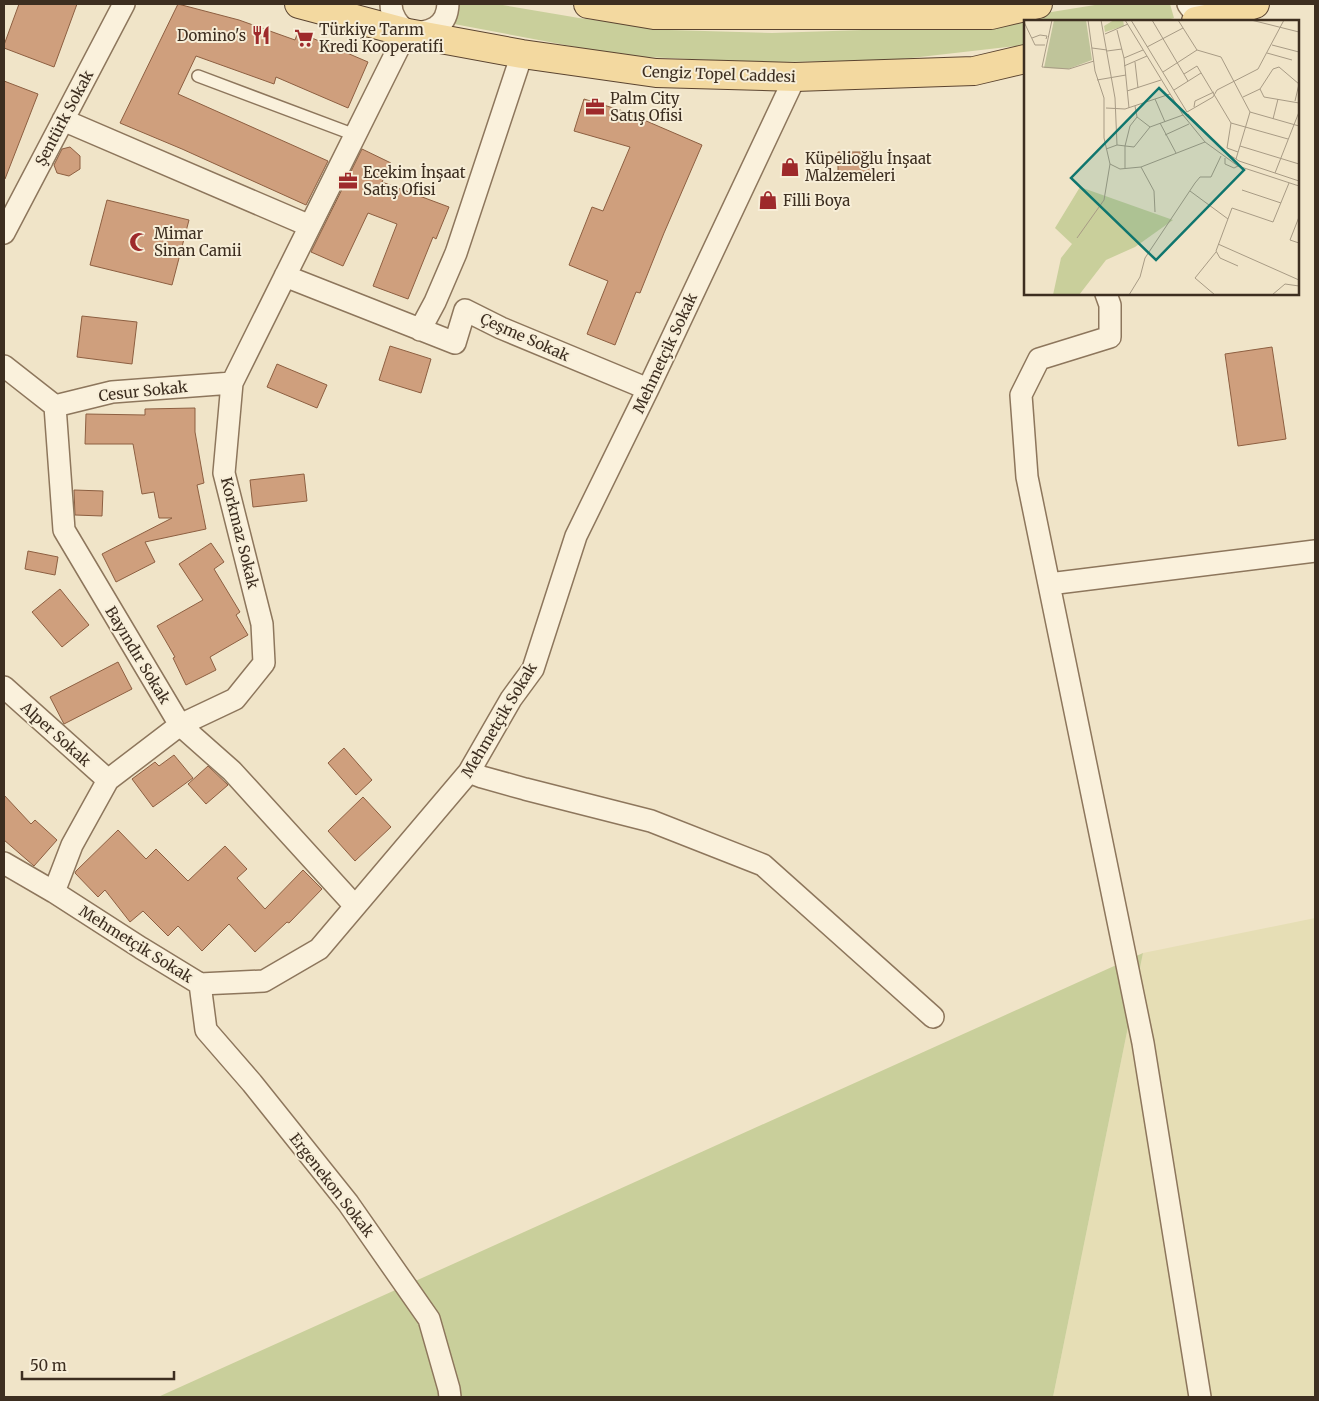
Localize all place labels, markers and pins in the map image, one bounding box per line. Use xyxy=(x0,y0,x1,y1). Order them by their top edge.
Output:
place label: Türkiye Tarım Kredi Kooperatifi xyxy=(319,20,444,56)
restaurant icon: Domino's xyxy=(250,24,272,46)
place label: Domino's xyxy=(177,26,246,45)
supermarket icon: Türkiye Tarım Kredi Kooperatifi xyxy=(293,27,315,49)
place label: Palm City Satış Ofisi xyxy=(610,89,683,125)
office icon: Palm City Satış Ofisi xyxy=(584,96,606,118)
place label: Küpelioğlu İnşaat Malzemeleri xyxy=(805,149,932,185)
shop icon: Küpelioğlu İnşaat Malzemeleri xyxy=(779,156,801,178)
place label: Ecekim İnşaat Satış Ofisi xyxy=(363,163,466,199)
office icon: Ecekim İnşaat Satış Ofisi xyxy=(337,170,359,192)
shop icon: Filli Boya xyxy=(757,189,779,211)
place label: Filli Boya xyxy=(783,191,850,210)
place label: Mimar Sinan Camii xyxy=(154,224,242,260)
mosque icon: Mimar Sinan Camii xyxy=(128,231,150,253)

